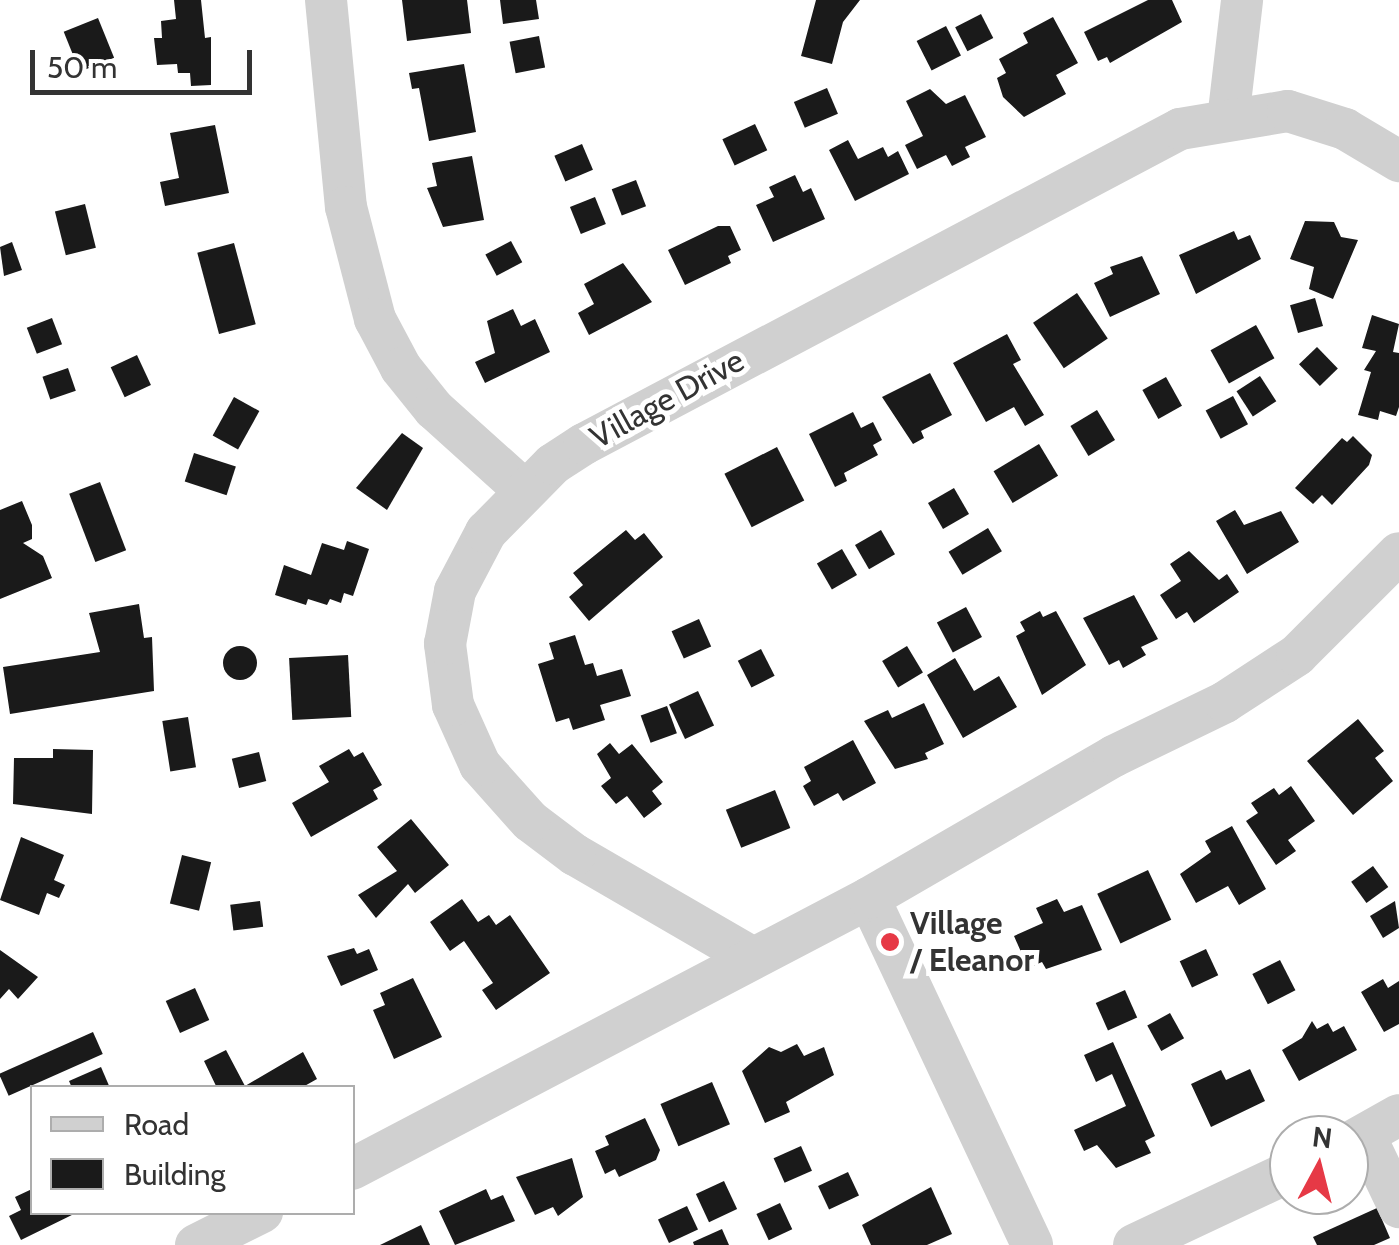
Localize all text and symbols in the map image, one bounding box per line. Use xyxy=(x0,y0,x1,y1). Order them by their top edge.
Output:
scale bar xyxy=(35,30,258,92)
text: 50 m xyxy=(47,49,117,86)
street label: Village Drive xyxy=(584,341,750,457)
place label: Village / Eleanor xyxy=(910,905,1034,980)
marker: Village / Eleanor xyxy=(879,931,901,953)
legend xyxy=(30,1085,355,1215)
text: Road xyxy=(124,1106,189,1143)
north arrow xyxy=(1269,1115,1369,1215)
text: N xyxy=(1311,1119,1334,1155)
text: Building xyxy=(124,1156,226,1193)

